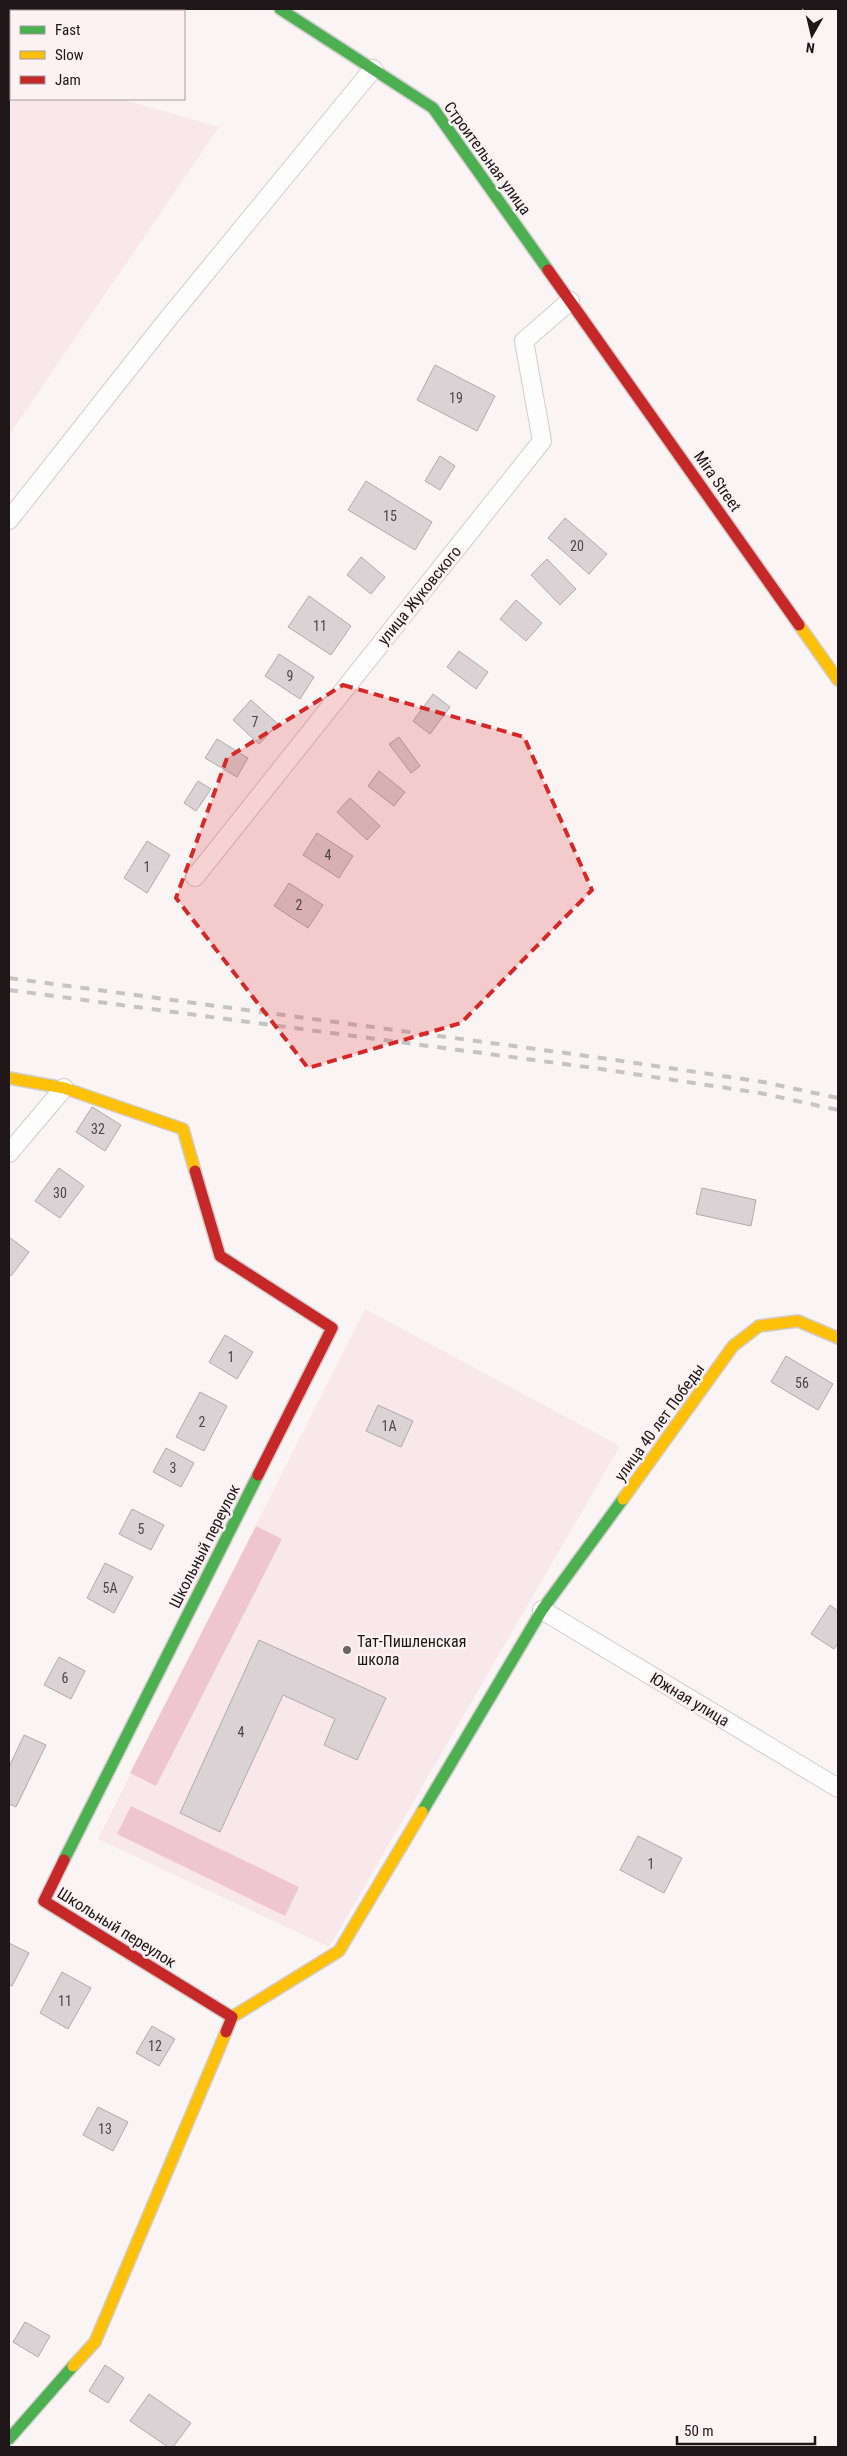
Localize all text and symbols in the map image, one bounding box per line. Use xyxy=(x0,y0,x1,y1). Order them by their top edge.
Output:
legend xyxy=(10,10,185,100)
north arrow xyxy=(787,10,837,60)
text: Fast xyxy=(55,21,80,39)
text: N xyxy=(805,39,816,56)
text: Slow xyxy=(55,46,84,64)
text: Jam xyxy=(55,71,81,89)
street label: Строительная улица xyxy=(440,98,535,219)
house number: 19 xyxy=(449,390,463,406)
street label: Mira Street xyxy=(690,448,745,515)
house number: 15 xyxy=(383,508,397,524)
house number: 20 xyxy=(570,538,584,554)
street label: улица Жуковского xyxy=(374,542,465,649)
house number: 11 xyxy=(313,618,327,634)
house number: 9 xyxy=(287,668,293,684)
house number: 7 xyxy=(252,714,259,730)
house number: 4 xyxy=(325,847,332,863)
house number: 1 xyxy=(144,859,150,875)
house number: 2 xyxy=(296,897,303,913)
house number: 32 xyxy=(91,1121,105,1137)
house number: 30 xyxy=(53,1185,67,1201)
house number: 1 xyxy=(228,1349,234,1365)
street label: улица 40 лет Победы xyxy=(610,1360,708,1485)
house number: 56 xyxy=(795,1375,809,1391)
house number: 2 xyxy=(199,1414,206,1430)
house number: 1А xyxy=(382,1418,396,1434)
house number: 3 xyxy=(170,1460,176,1476)
street label: Школьный переулок xyxy=(165,1481,244,1611)
house number: 5 xyxy=(138,1521,145,1537)
house number: 5А xyxy=(103,1580,117,1596)
place label: Тат-Пишленская школа xyxy=(357,1632,466,1669)
marker: Тат-Пишленская школа xyxy=(341,1644,353,1656)
street label: Южная улица xyxy=(647,1668,733,1730)
house number: 6 xyxy=(62,1670,69,1686)
house number: 4 xyxy=(238,1724,245,1740)
house number: 1 xyxy=(648,1856,654,1872)
street label: Школьный переулок xyxy=(54,1883,180,1972)
house number: 11 xyxy=(58,1993,72,2009)
house number: 12 xyxy=(148,2038,162,2054)
house number: 13 xyxy=(98,2121,112,2137)
scale bar xyxy=(677,2414,814,2446)
text: 50 m xyxy=(684,2422,714,2440)

